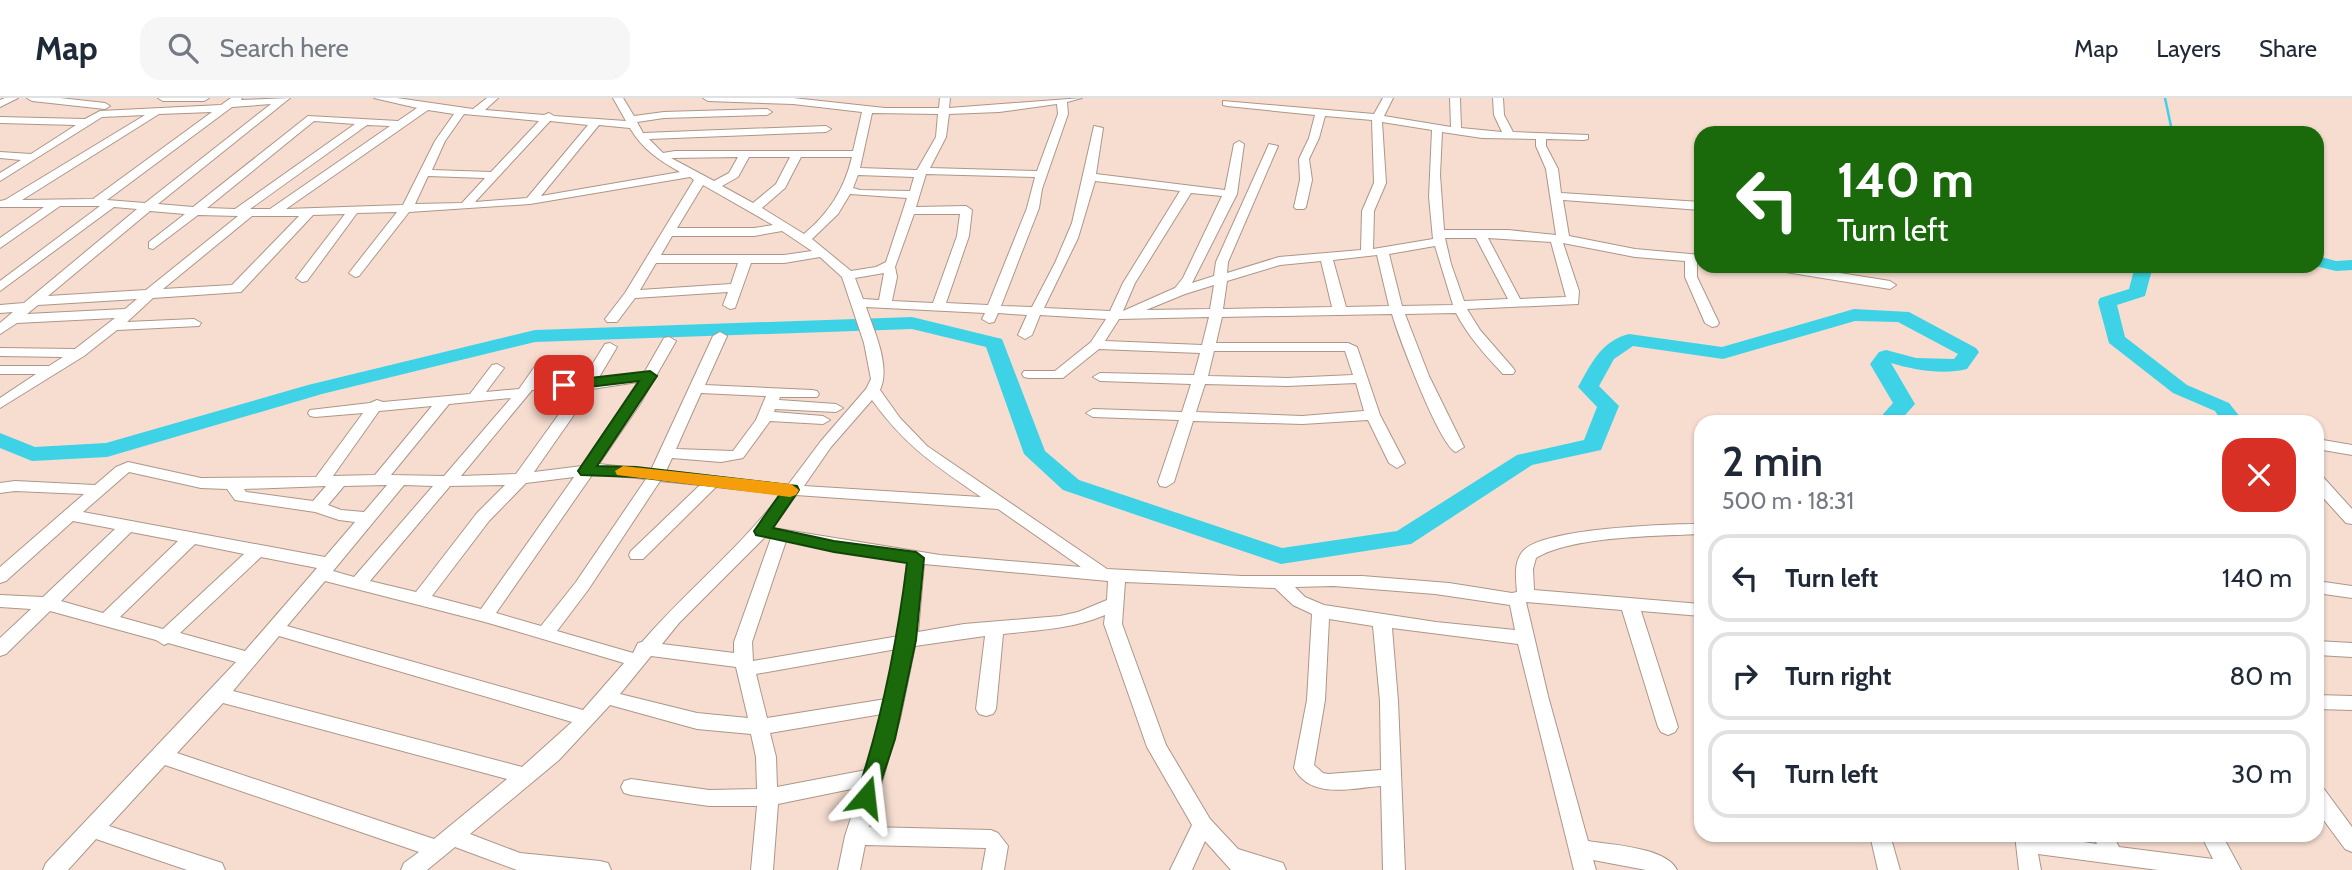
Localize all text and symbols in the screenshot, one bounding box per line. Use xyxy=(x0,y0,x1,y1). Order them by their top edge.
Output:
search box xyxy=(140,17,630,80)
text: Map xyxy=(35,28,98,68)
icon: search xyxy=(164,29,202,67)
text: Search here xyxy=(220,32,349,64)
text: Map xyxy=(2074,34,2118,63)
text: Layers xyxy=(2156,34,2221,63)
text: Share xyxy=(2259,34,2317,63)
text: 140 m xyxy=(1837,150,1974,209)
icon: left xyxy=(1722,154,1813,245)
text: Turn left xyxy=(1837,210,1948,249)
pin xyxy=(534,355,594,415)
icon: arrive xyxy=(545,366,583,404)
text: 2 min xyxy=(1722,435,1823,487)
button: close xyxy=(2222,438,2296,512)
text: 500 m · 18:31 xyxy=(1722,487,1854,515)
icon: left xyxy=(1726,559,1764,597)
text: Turn left xyxy=(1785,562,1878,594)
text: 140 m xyxy=(2222,562,2292,594)
icon: right xyxy=(1726,657,1764,695)
text: Turn right xyxy=(1785,660,1891,692)
text: 80 m xyxy=(2229,660,2292,692)
icon: left xyxy=(1726,755,1764,793)
text: Turn left xyxy=(1785,758,1878,790)
text: 30 m xyxy=(2231,758,2292,790)
position arrow xyxy=(829,760,903,834)

